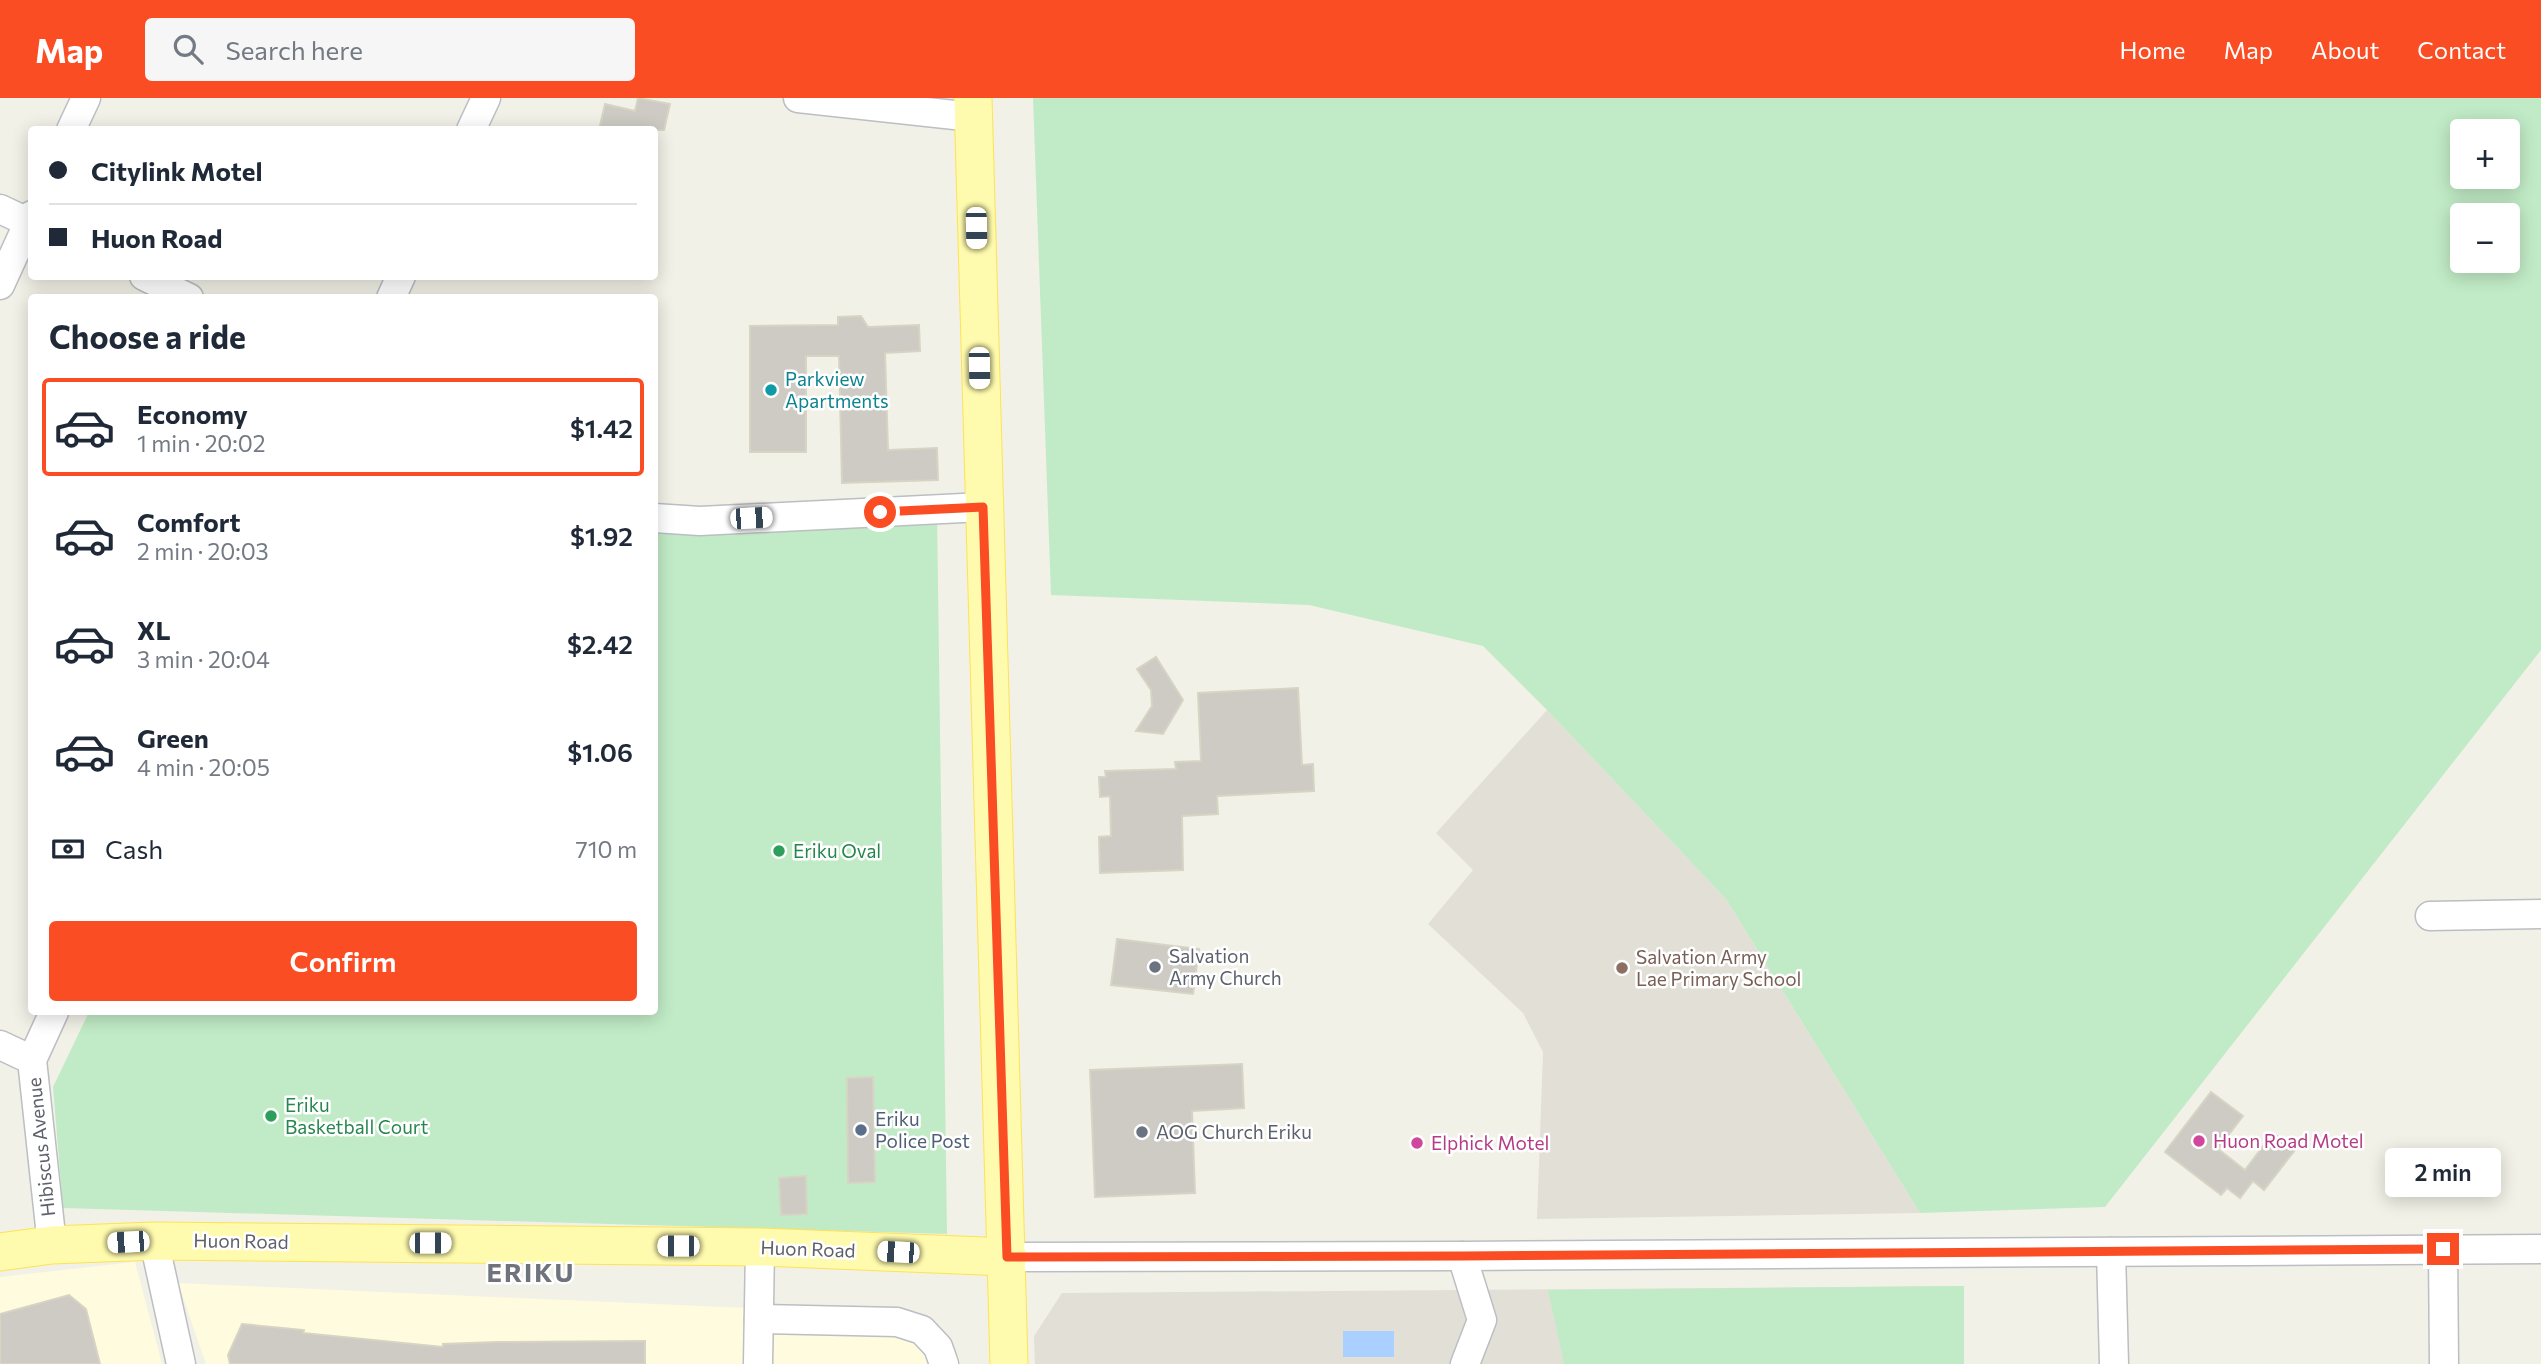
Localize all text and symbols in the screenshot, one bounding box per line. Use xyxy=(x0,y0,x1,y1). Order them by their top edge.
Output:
search box xyxy=(145,18,635,81)
text: Map xyxy=(35,29,103,70)
icon: search xyxy=(169,30,207,68)
text: Search here xyxy=(225,34,363,65)
text: Home xyxy=(2120,35,2186,64)
text: Map xyxy=(2224,35,2273,64)
text: About xyxy=(2311,35,2379,64)
text: Contact xyxy=(2417,35,2506,64)
map controls xyxy=(2450,119,2520,273)
button: + xyxy=(2450,119,2520,189)
text: Citylink Motel xyxy=(91,155,263,186)
button: − xyxy=(2450,203,2520,273)
car xyxy=(966,207,987,249)
text: Huon Road xyxy=(91,222,222,253)
text: Choose a ride xyxy=(49,316,246,356)
car xyxy=(969,347,990,389)
place label: Parkview Apartments xyxy=(785,367,889,412)
marker: Parkview Apartments xyxy=(763,382,779,398)
icon: car xyxy=(53,396,116,459)
text: Economy xyxy=(137,398,248,429)
text: $1.42 xyxy=(570,412,633,443)
text: 1 min · 20:02 xyxy=(137,429,265,457)
route start xyxy=(864,496,896,528)
icon: car xyxy=(53,504,116,567)
text: Comfort xyxy=(137,506,240,537)
car xyxy=(730,506,773,530)
text: $1.92 xyxy=(570,520,633,551)
text: 2 min · 20:03 xyxy=(137,537,269,565)
icon: car xyxy=(53,612,116,675)
text: XL xyxy=(137,614,171,645)
text: $2.42 xyxy=(567,628,633,659)
text: 3 min · 20:04 xyxy=(137,645,270,673)
icon: car xyxy=(53,720,116,783)
text: Green xyxy=(137,722,209,753)
text: $1.06 xyxy=(567,736,633,767)
text: 4 min · 20:05 xyxy=(137,753,270,781)
icon: cash xyxy=(49,830,87,868)
text: Cash xyxy=(105,833,163,864)
text: 710 m xyxy=(576,835,637,863)
place label: Eriku Oval xyxy=(793,839,881,862)
marker: Eriku Oval xyxy=(771,843,787,859)
button: Confirm xyxy=(49,921,637,1001)
place label: Salvation Army Church xyxy=(1169,944,1282,989)
place label: Salvation Army Lae Primary School xyxy=(1636,945,1801,990)
marker: Salvation Army Church xyxy=(1147,959,1163,975)
marker: Salvation Army Lae Primary School xyxy=(1614,960,1630,976)
street label: Hibiscus Avenue xyxy=(22,1076,59,1218)
place label: Eriku Basketball Court xyxy=(285,1093,428,1138)
place label: Eriku Police Post xyxy=(875,1107,970,1152)
marker: Eriku Basketball Court xyxy=(263,1108,279,1124)
place label: AOG Church Eriku xyxy=(1156,1120,1312,1143)
marker: Eriku Police Post xyxy=(853,1122,869,1138)
marker: AOG Church Eriku xyxy=(1134,1124,1150,1140)
place label: Huon Road Motel xyxy=(2213,1129,2364,1152)
place label: Elphick Motel xyxy=(1431,1131,1549,1154)
marker: Huon Road Motel xyxy=(2191,1133,2207,1149)
marker: Elphick Motel xyxy=(1409,1135,1425,1151)
callout: 2 min xyxy=(2385,1148,2501,1196)
text: 2 min xyxy=(2415,1158,2471,1186)
street label: Huon Road xyxy=(193,1228,289,1253)
car xyxy=(107,1230,150,1254)
car xyxy=(410,1233,452,1254)
route end xyxy=(2427,1233,2459,1265)
street label: Huon Road xyxy=(760,1235,856,1262)
car xyxy=(658,1236,700,1257)
car xyxy=(877,1240,920,1264)
district label: ERIKU xyxy=(487,1256,575,1287)

